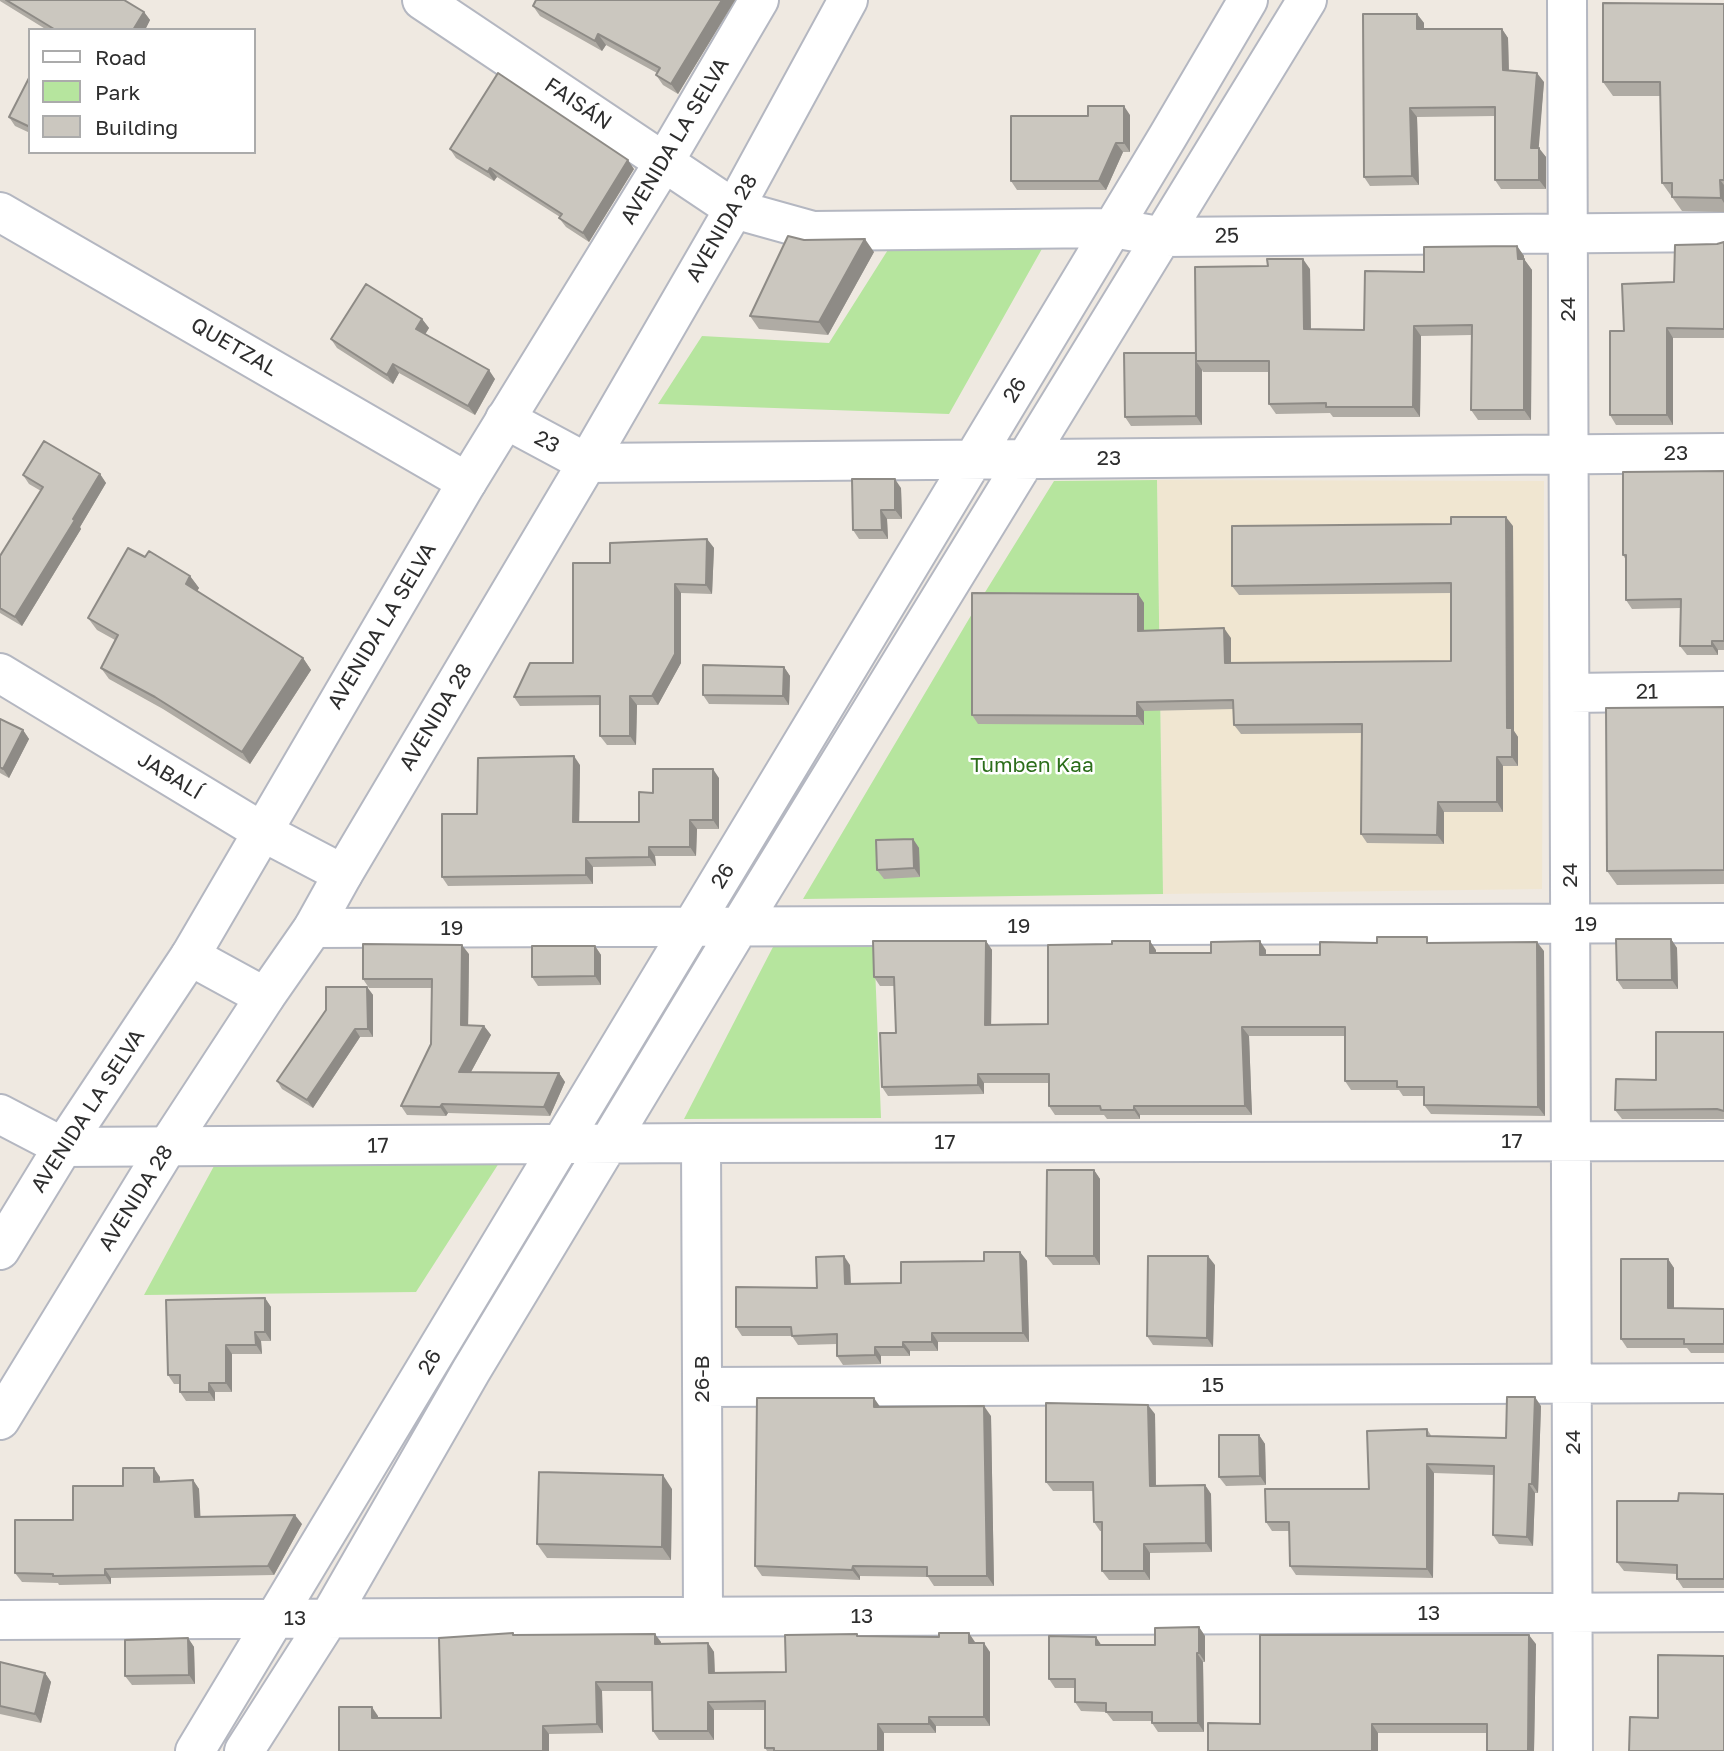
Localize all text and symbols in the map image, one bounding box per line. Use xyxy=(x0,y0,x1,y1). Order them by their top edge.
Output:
legend xyxy=(28,28,256,154)
text: Road xyxy=(95,44,146,70)
street label: AVENIDA LA SELVA xyxy=(615,53,735,229)
street label: FAISÁN xyxy=(540,73,616,135)
text: Park xyxy=(95,79,140,105)
text: Building xyxy=(95,114,178,140)
street label: AVENIDA 28 xyxy=(681,170,763,286)
street label: 25 xyxy=(1215,223,1239,249)
street label: 24 xyxy=(1555,297,1581,321)
street label: QUETZAL xyxy=(186,312,282,382)
street label: 26 xyxy=(998,373,1032,407)
street label: 23 xyxy=(530,425,564,459)
street label: 23 xyxy=(1664,440,1688,466)
street label: 23 xyxy=(1097,445,1121,471)
street label: AVENIDA LA SELVA xyxy=(322,538,442,714)
street label: AVENIDA 28 xyxy=(394,659,478,775)
street label: 21 xyxy=(1636,679,1658,705)
street label: JABALÍ xyxy=(133,747,207,805)
park label: Tumben Kaa xyxy=(970,752,1094,778)
street label: 26 xyxy=(706,859,740,893)
street label: 24 xyxy=(1557,863,1583,887)
street label: 19 xyxy=(1575,911,1597,937)
street label: 19 xyxy=(1008,913,1030,939)
street label: 19 xyxy=(441,915,463,941)
street label: AVENIDA LA SELVA xyxy=(26,1025,150,1197)
street label: 17 xyxy=(1501,1128,1523,1154)
street label: 17 xyxy=(934,1129,956,1155)
street label: 17 xyxy=(367,1133,389,1159)
street label: AVENIDA 28 xyxy=(93,1140,179,1256)
street label: 26 xyxy=(413,1345,447,1379)
street label: 26-B xyxy=(689,1356,715,1402)
street label: 15 xyxy=(1202,1372,1224,1398)
street label: 24 xyxy=(1560,1430,1586,1454)
street label: 13 xyxy=(1418,1600,1440,1626)
street label: 13 xyxy=(851,1603,873,1629)
street label: 13 xyxy=(284,1605,306,1631)

